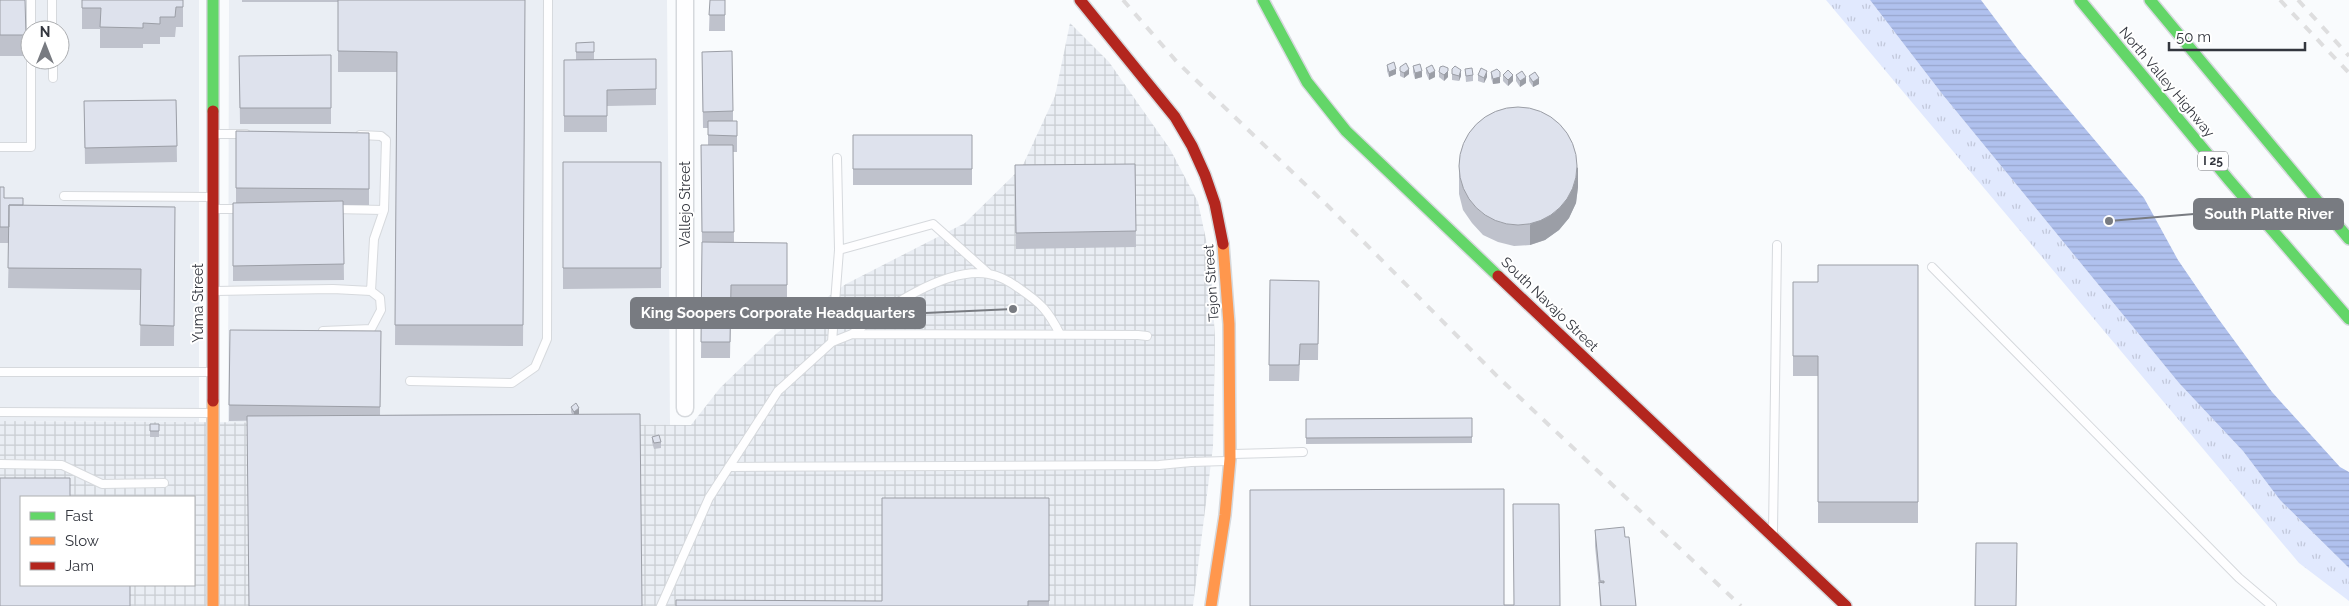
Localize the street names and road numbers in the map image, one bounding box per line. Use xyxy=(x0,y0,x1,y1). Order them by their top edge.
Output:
street label: North Valley Highway xyxy=(2116,24,2218,141)
road number: I 25 xyxy=(2198,152,2228,170)
street label: Vallejo Street xyxy=(677,161,693,247)
street label: Tejon Street xyxy=(1200,244,1222,322)
street label: South Navajo Street xyxy=(1498,254,1602,355)
street label: Yuma Street xyxy=(190,263,206,343)

